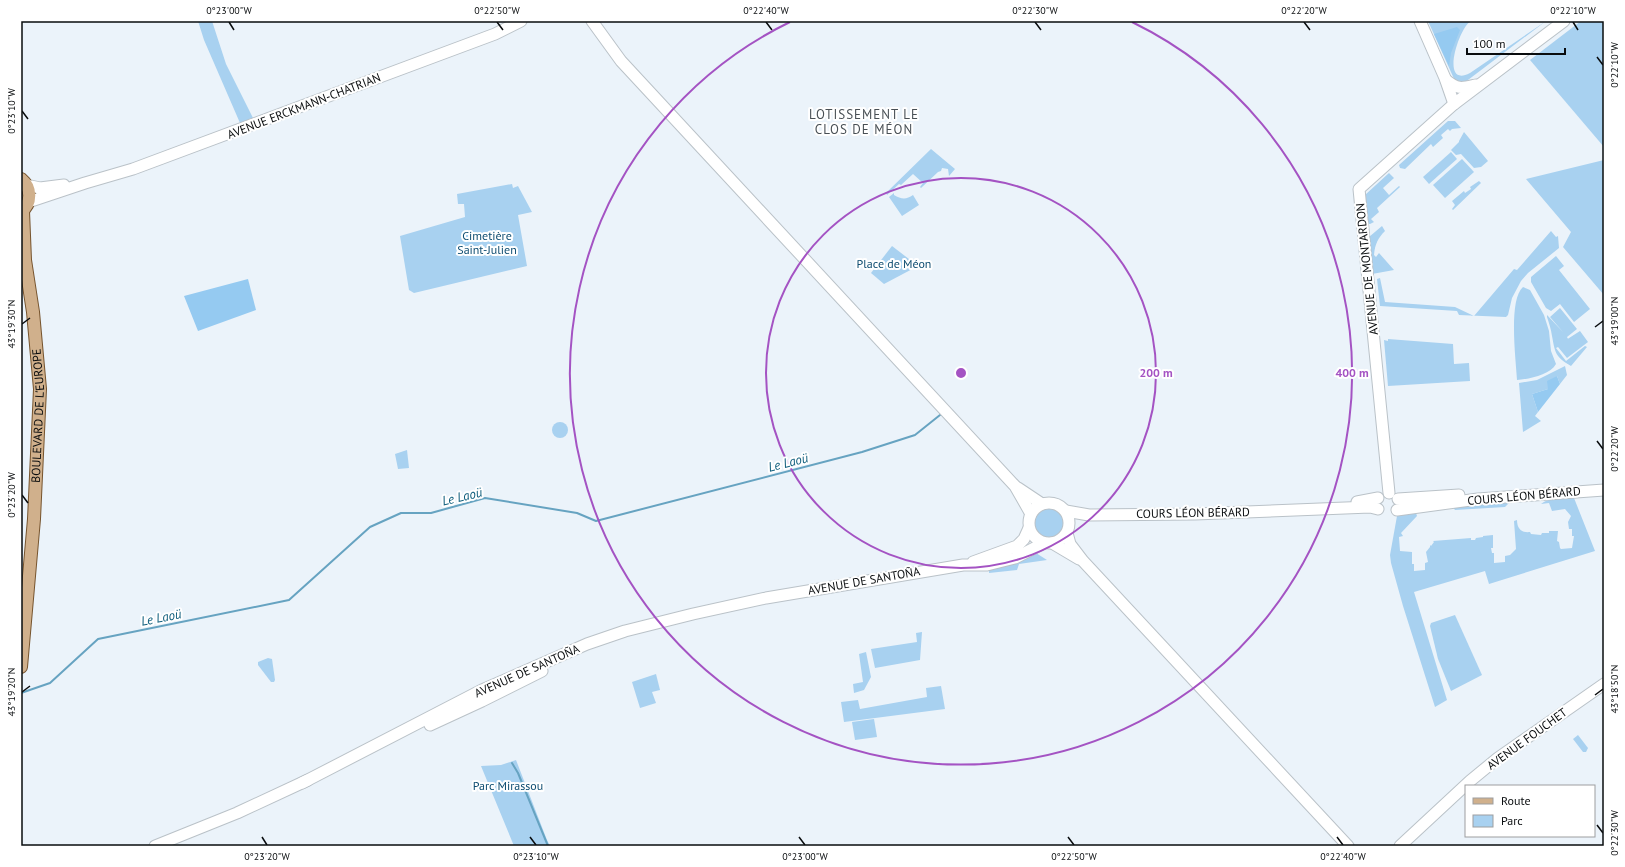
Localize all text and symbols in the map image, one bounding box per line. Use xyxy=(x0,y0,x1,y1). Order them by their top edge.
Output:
text: 0°23'00"W xyxy=(206,4,253,17)
text: 0°22'50"W xyxy=(474,4,521,17)
text: 0°22'40"W xyxy=(743,4,790,17)
text: 0°22'30"W xyxy=(1012,4,1059,17)
text: 0°22'20"W xyxy=(1281,4,1328,17)
text: 0°22'10"W xyxy=(1550,4,1597,17)
scale bar xyxy=(1467,30,1565,56)
text: 100 m xyxy=(1473,36,1506,51)
text: 0°22'10"W xyxy=(1608,41,1621,88)
street label: AVENUE ERCKMANN-CHATRIAN xyxy=(225,69,383,142)
text: 0°23'10"W xyxy=(5,87,18,134)
district label: LOTISSEMENT LE CLOS DE MÉON xyxy=(809,106,919,138)
street label: AVENUE DE MONTARDON xyxy=(1352,202,1381,336)
park label: Cimetière Saint-Julien xyxy=(457,228,517,257)
park label: Place de Méon xyxy=(857,256,931,271)
text: 43°19'00"N xyxy=(1608,296,1621,346)
text: 43°19'30"N xyxy=(5,299,18,349)
street label: BOULEVARD DE L'EUROPE xyxy=(28,348,47,483)
text: 200 m xyxy=(1139,365,1173,380)
text: 400 m xyxy=(1335,365,1369,380)
centre of rings xyxy=(954,366,968,380)
text: 0°22'20"W xyxy=(1608,425,1621,472)
water label: Le Laoü xyxy=(766,449,810,476)
text: 0°23'20"W xyxy=(5,471,18,518)
street label: COURS LÉON BÉRARD xyxy=(1467,483,1581,508)
water label: Le Laoü xyxy=(440,484,484,509)
street label: COURS LÉON BÉRARD xyxy=(1136,504,1250,521)
street label: AVENUE DE SANTOÑA xyxy=(807,563,921,598)
water label: Le Laoü xyxy=(139,605,183,630)
street label: AVENUE DE SANTOÑA xyxy=(472,641,582,700)
text: 43°18'50"N xyxy=(1608,664,1621,714)
text: 43°19'20"N xyxy=(5,667,18,717)
street label: AVENUE FOUCHET xyxy=(1484,704,1570,773)
park label: Parc Mirassou xyxy=(473,778,543,793)
legend xyxy=(1465,785,1595,837)
text: Route xyxy=(1501,793,1531,808)
text: 0°22'30"W xyxy=(1608,809,1621,856)
text: Parc xyxy=(1501,813,1523,828)
text: 0°23'20"W xyxy=(244,850,291,863)
text: 0°23'10"W xyxy=(513,850,560,863)
text: 0°23'00"W xyxy=(782,850,829,863)
text: 0°22'50"W xyxy=(1051,850,1098,863)
text: 0°22'40"W xyxy=(1320,850,1367,863)

